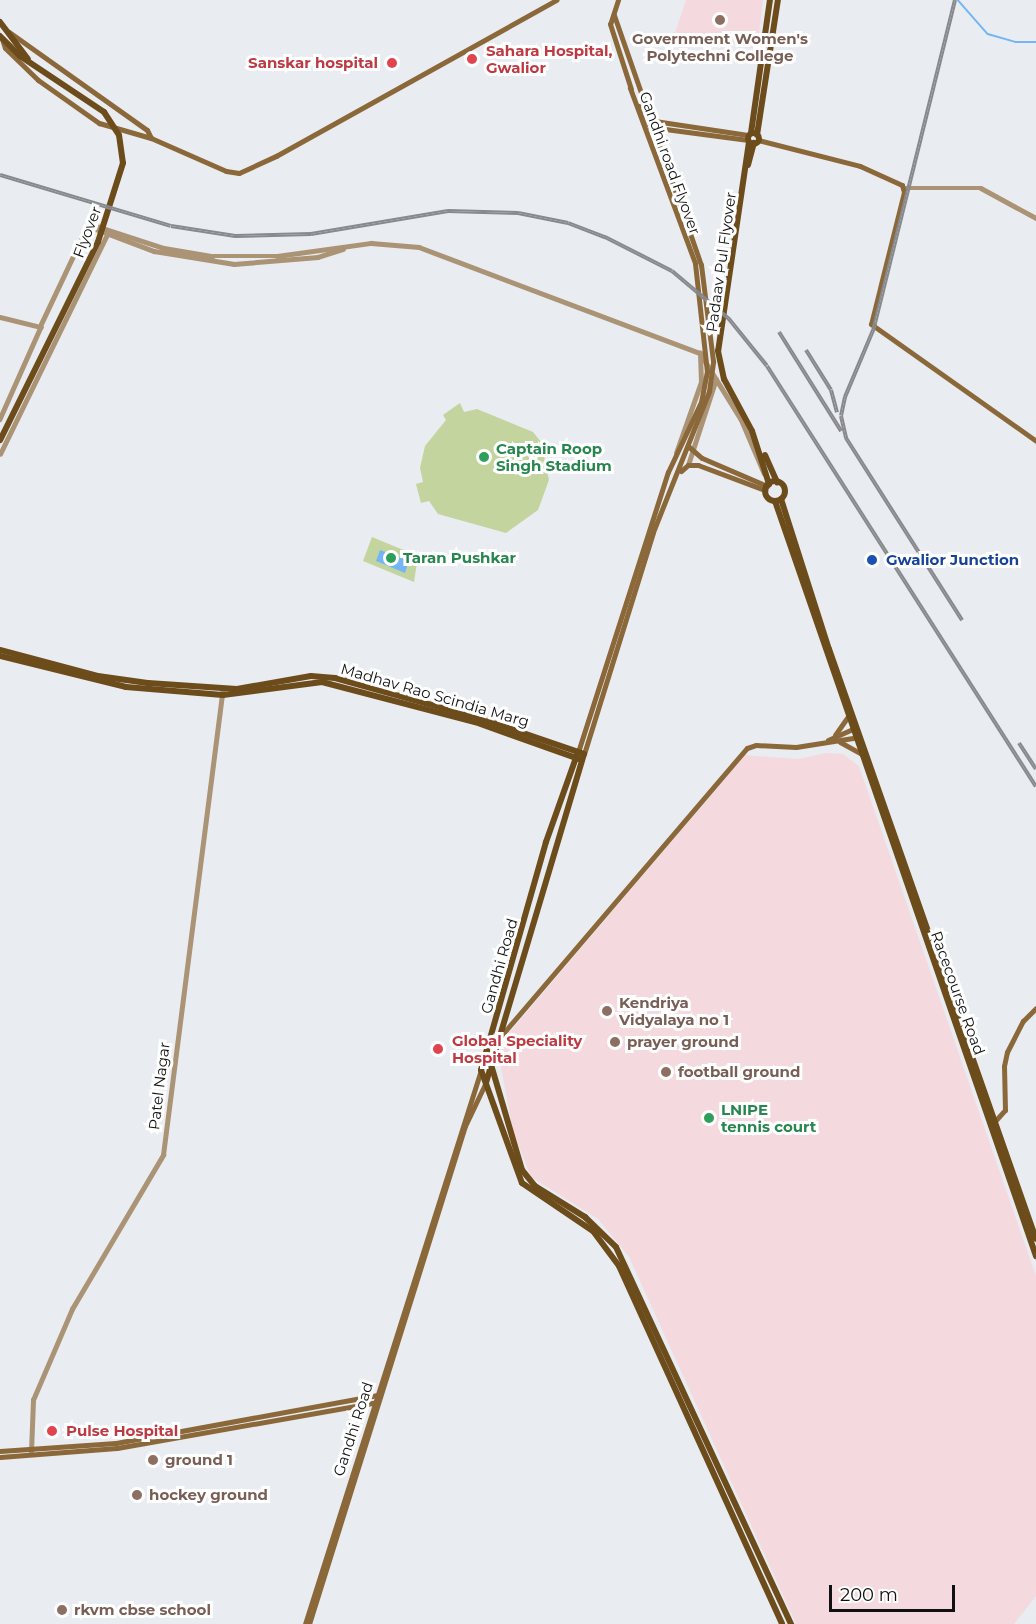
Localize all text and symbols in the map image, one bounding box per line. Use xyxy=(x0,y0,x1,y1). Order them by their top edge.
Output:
marker: Government Women's Polytechni College xyxy=(713,13,727,27)
place label: Government Women's Polytechni College xyxy=(632,29,808,64)
place label: Sahara Hospital, Gwalior xyxy=(486,41,613,76)
marker: Sahara Hospital, Gwalior xyxy=(463,50,481,68)
place label: Sanskar hospital xyxy=(248,54,378,72)
marker: Sanskar hospital xyxy=(383,54,401,72)
street label: Gandhi road Flyover xyxy=(636,89,704,237)
street label: Padaav Pul Flyover xyxy=(702,191,740,333)
street label: Flyover xyxy=(69,204,105,260)
place label: Captain Roop Singh Stadium xyxy=(496,439,612,474)
marker: Captain Roop Singh Stadium xyxy=(477,450,491,464)
place label: Taran Pushkar xyxy=(403,549,516,567)
marker: Taran Pushkar xyxy=(384,551,398,565)
marker: Gwalior Junction xyxy=(863,551,881,569)
place label: Gwalior Junction xyxy=(886,551,1019,569)
street label: Madhav Rao Scindia Marg xyxy=(339,659,531,731)
street label: Gandhi Road xyxy=(477,916,521,1016)
street label: Racecourse Road xyxy=(927,929,989,1057)
place label: Kendriya Vidyalaya no 1 xyxy=(619,993,729,1028)
marker: Kendriya Vidyalaya no 1 xyxy=(600,1004,614,1018)
place label: Global Speciality Hospital xyxy=(452,1031,582,1066)
place label: prayer ground xyxy=(627,1033,739,1051)
marker: prayer ground xyxy=(608,1035,622,1049)
marker: Global Speciality Hospital xyxy=(429,1040,447,1058)
street label: Patel Nagar xyxy=(145,1041,173,1131)
place label: football ground xyxy=(678,1063,800,1081)
marker: football ground xyxy=(659,1065,673,1079)
place label: LNIPE tennis court xyxy=(721,1100,816,1135)
marker: LNIPE tennis court xyxy=(702,1111,716,1125)
street label: Gandhi Road xyxy=(329,1380,377,1478)
marker: Pulse Hospital xyxy=(43,1422,61,1440)
place label: Pulse Hospital xyxy=(66,1422,178,1440)
place label: ground 1 xyxy=(165,1451,233,1469)
marker: ground 1 xyxy=(146,1453,160,1467)
place label: hockey ground xyxy=(149,1486,268,1504)
marker: hockey ground xyxy=(130,1488,144,1502)
scale bar xyxy=(832,1573,958,1611)
text: 200 m xyxy=(840,1584,898,1606)
place label: rkvm cbse school xyxy=(74,1601,211,1619)
marker: rkvm cbse school xyxy=(55,1603,69,1617)

